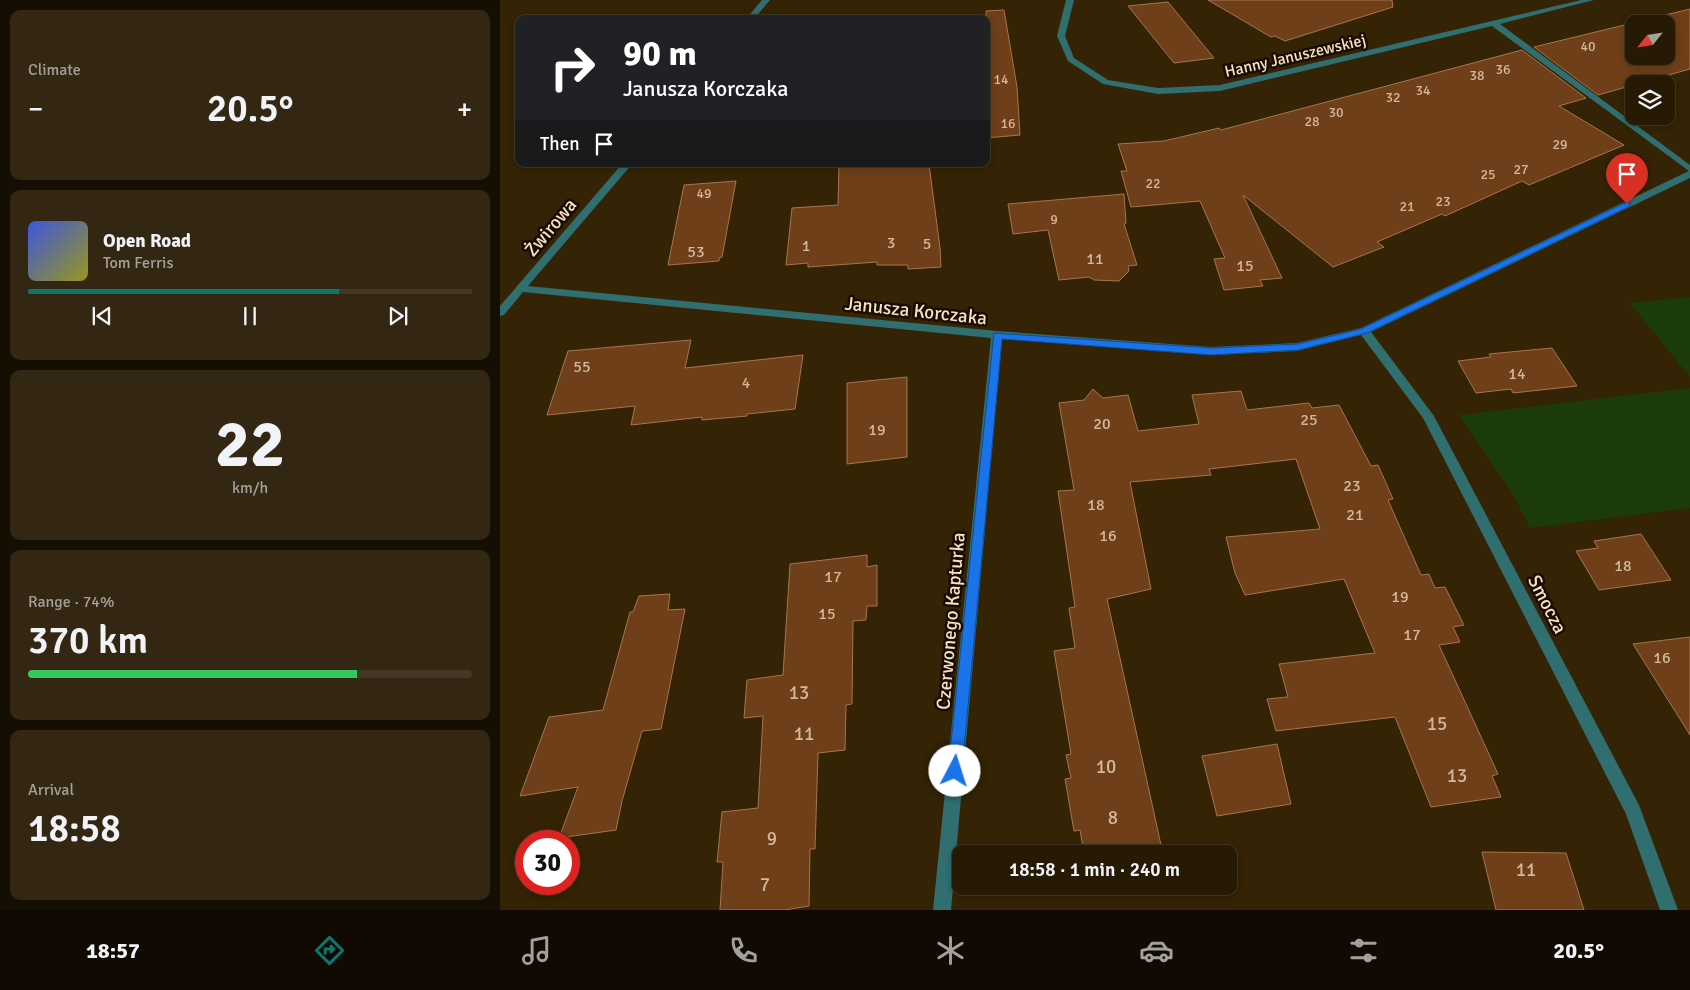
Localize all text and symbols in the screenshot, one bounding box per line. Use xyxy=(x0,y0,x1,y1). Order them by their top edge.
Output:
north arrow xyxy=(1625,15,1675,65)
map controls xyxy=(1625,15,1675,125)
street label: Hanny Januszewskiej xyxy=(1223,30,1368,82)
text: 90 m xyxy=(623,32,697,75)
icon: right xyxy=(540,35,605,100)
house number: 40 xyxy=(1580,38,1596,55)
text: Climate xyxy=(28,60,81,80)
house number: 36 xyxy=(1495,61,1511,78)
house number: 38 xyxy=(1469,67,1485,84)
house number: 14 xyxy=(993,71,1009,88)
text: Janusza Korczaka xyxy=(623,75,788,102)
button: layers xyxy=(1625,75,1675,125)
house number: 34 xyxy=(1415,82,1431,99)
text: 20.5° xyxy=(207,85,293,132)
house number: 32 xyxy=(1385,89,1401,106)
text: − xyxy=(28,92,43,126)
text: + xyxy=(457,92,472,126)
house number: 30 xyxy=(1328,104,1344,121)
house number: 28 xyxy=(1304,113,1320,130)
house number: 16 xyxy=(1000,115,1016,132)
icon: arrive xyxy=(590,130,618,158)
text: Then xyxy=(540,132,580,156)
house number: 29 xyxy=(1552,136,1568,153)
pin xyxy=(1606,153,1648,204)
icon: arrive xyxy=(1613,160,1641,188)
house number: 27 xyxy=(1513,161,1529,178)
house number: 25 xyxy=(1480,166,1496,183)
house number: 22 xyxy=(1145,175,1161,192)
house number: 49 xyxy=(696,185,712,202)
house number: 23 xyxy=(1435,193,1451,210)
street label: Żwirowa xyxy=(520,194,582,262)
house number: 21 xyxy=(1399,198,1415,215)
house number: 9 xyxy=(1050,211,1058,228)
text: Open Road xyxy=(103,229,191,253)
house number: 3 xyxy=(887,233,895,253)
house number: 5 xyxy=(923,234,931,254)
house number: 1 xyxy=(802,236,810,256)
house number: 53 xyxy=(687,242,705,262)
house number: 11 xyxy=(1086,249,1104,269)
text: Tom Ferris xyxy=(103,253,173,273)
house number: 15 xyxy=(1236,256,1254,276)
street label: Janusza Korczaka xyxy=(844,292,988,330)
icon: previous xyxy=(88,302,116,330)
icon: pause xyxy=(236,302,264,330)
icon: next xyxy=(384,302,412,330)
house number: 55 xyxy=(573,357,591,377)
house number: 14 xyxy=(1508,364,1526,384)
house number: 4 xyxy=(742,373,751,393)
text: 22 xyxy=(215,405,285,485)
house number: 25 xyxy=(1300,410,1318,430)
house number: 20 xyxy=(1093,414,1111,434)
house number: 19 xyxy=(868,420,886,440)
house number: 23 xyxy=(1343,476,1361,496)
text: km/h xyxy=(232,478,268,498)
house number: 18 xyxy=(1087,495,1105,515)
house number: 21 xyxy=(1346,505,1364,525)
house number: 16 xyxy=(1099,526,1117,546)
street label: Czerwonego Kapturka xyxy=(931,531,971,711)
house number: 18 xyxy=(1614,556,1632,576)
house number: 17 xyxy=(824,567,842,587)
street label: Smocza xyxy=(1522,571,1572,638)
house number: 19 xyxy=(1391,587,1409,607)
text: Range · 74% xyxy=(28,592,114,612)
house number: 15 xyxy=(818,604,836,624)
text: 370 km xyxy=(28,617,148,664)
house number: 17 xyxy=(1403,625,1421,645)
house number: 16 xyxy=(1653,648,1671,668)
house number: 13 xyxy=(789,681,809,705)
house number: 15 xyxy=(1427,712,1447,736)
house number: 11 xyxy=(794,722,814,746)
position arrow xyxy=(928,744,980,796)
house number: 10 xyxy=(1096,755,1116,779)
house number: 13 xyxy=(1447,764,1467,788)
text: Arrival xyxy=(28,780,74,800)
text: 18:58 xyxy=(28,805,121,852)
house number: 8 xyxy=(1108,806,1118,830)
house number: 9 xyxy=(767,827,777,851)
speed limit sign: 30 xyxy=(515,830,580,895)
text: 18:58 · 1 min · 240 m xyxy=(1009,858,1180,882)
house number: 11 xyxy=(1516,858,1536,882)
house number: 7 xyxy=(760,873,770,897)
icon: directions xyxy=(312,933,347,968)
icon: music xyxy=(519,933,554,968)
icon: phone xyxy=(726,933,761,968)
icon: climate xyxy=(933,933,968,968)
icon: car xyxy=(1139,933,1174,968)
icon: filters xyxy=(1346,933,1381,968)
text: 18:57 xyxy=(86,937,140,964)
text: 20.5° xyxy=(1553,937,1604,964)

